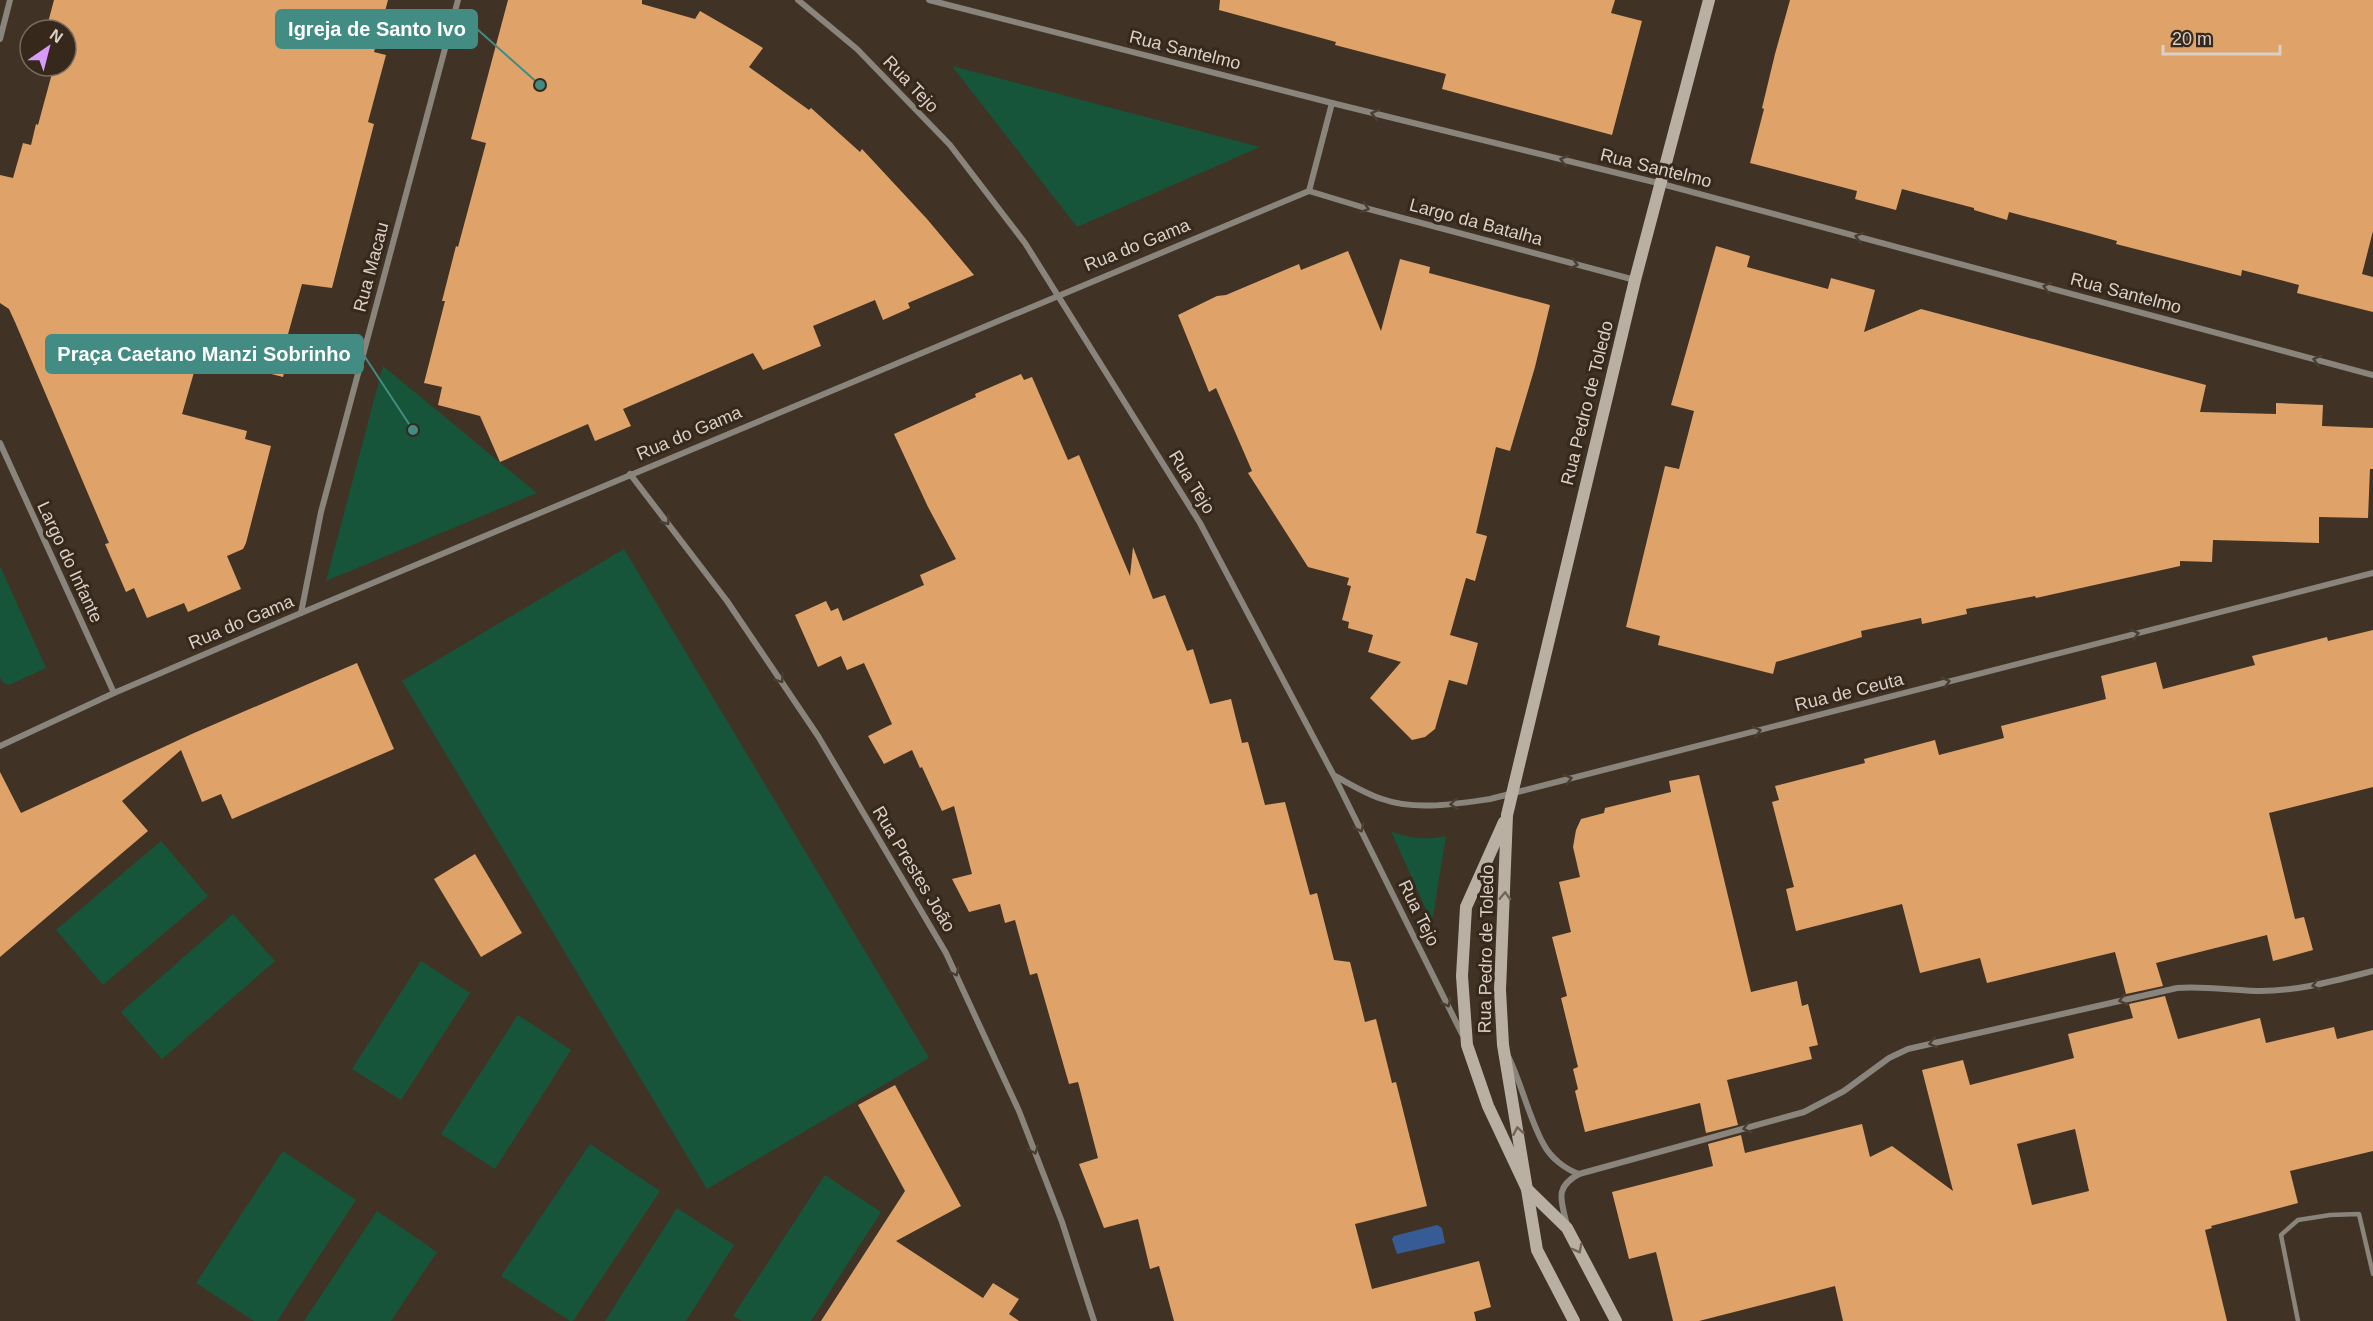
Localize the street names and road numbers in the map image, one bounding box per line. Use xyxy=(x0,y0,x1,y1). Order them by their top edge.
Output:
street label: Rua Santelmo xyxy=(1127,26,1243,74)
street label: Rua Tejo xyxy=(879,52,943,116)
street label: Rua Santelmo xyxy=(1598,144,1714,192)
street label: Largo da Batalha xyxy=(1407,195,1546,250)
street label: Rua do Gama xyxy=(1081,214,1194,275)
street label: Rua Macau xyxy=(349,220,393,314)
street label: Rua Santelmo xyxy=(2068,269,2184,317)
street label: Rua Pedro de Toledo xyxy=(1557,319,1617,487)
street label: Rua do Gama xyxy=(634,402,745,464)
street label: Rua Tejo xyxy=(1165,447,1219,517)
street label: Largo do Infante xyxy=(33,498,107,626)
street label: Rua do Gama xyxy=(186,591,297,653)
street label: Rua de Ceuta xyxy=(1793,669,1906,715)
street label: Rua Prestes João xyxy=(869,803,959,935)
street label: Rua Pedro de Toledo xyxy=(1475,864,1497,1034)
street label: Rua Tejo xyxy=(1395,877,1443,949)

